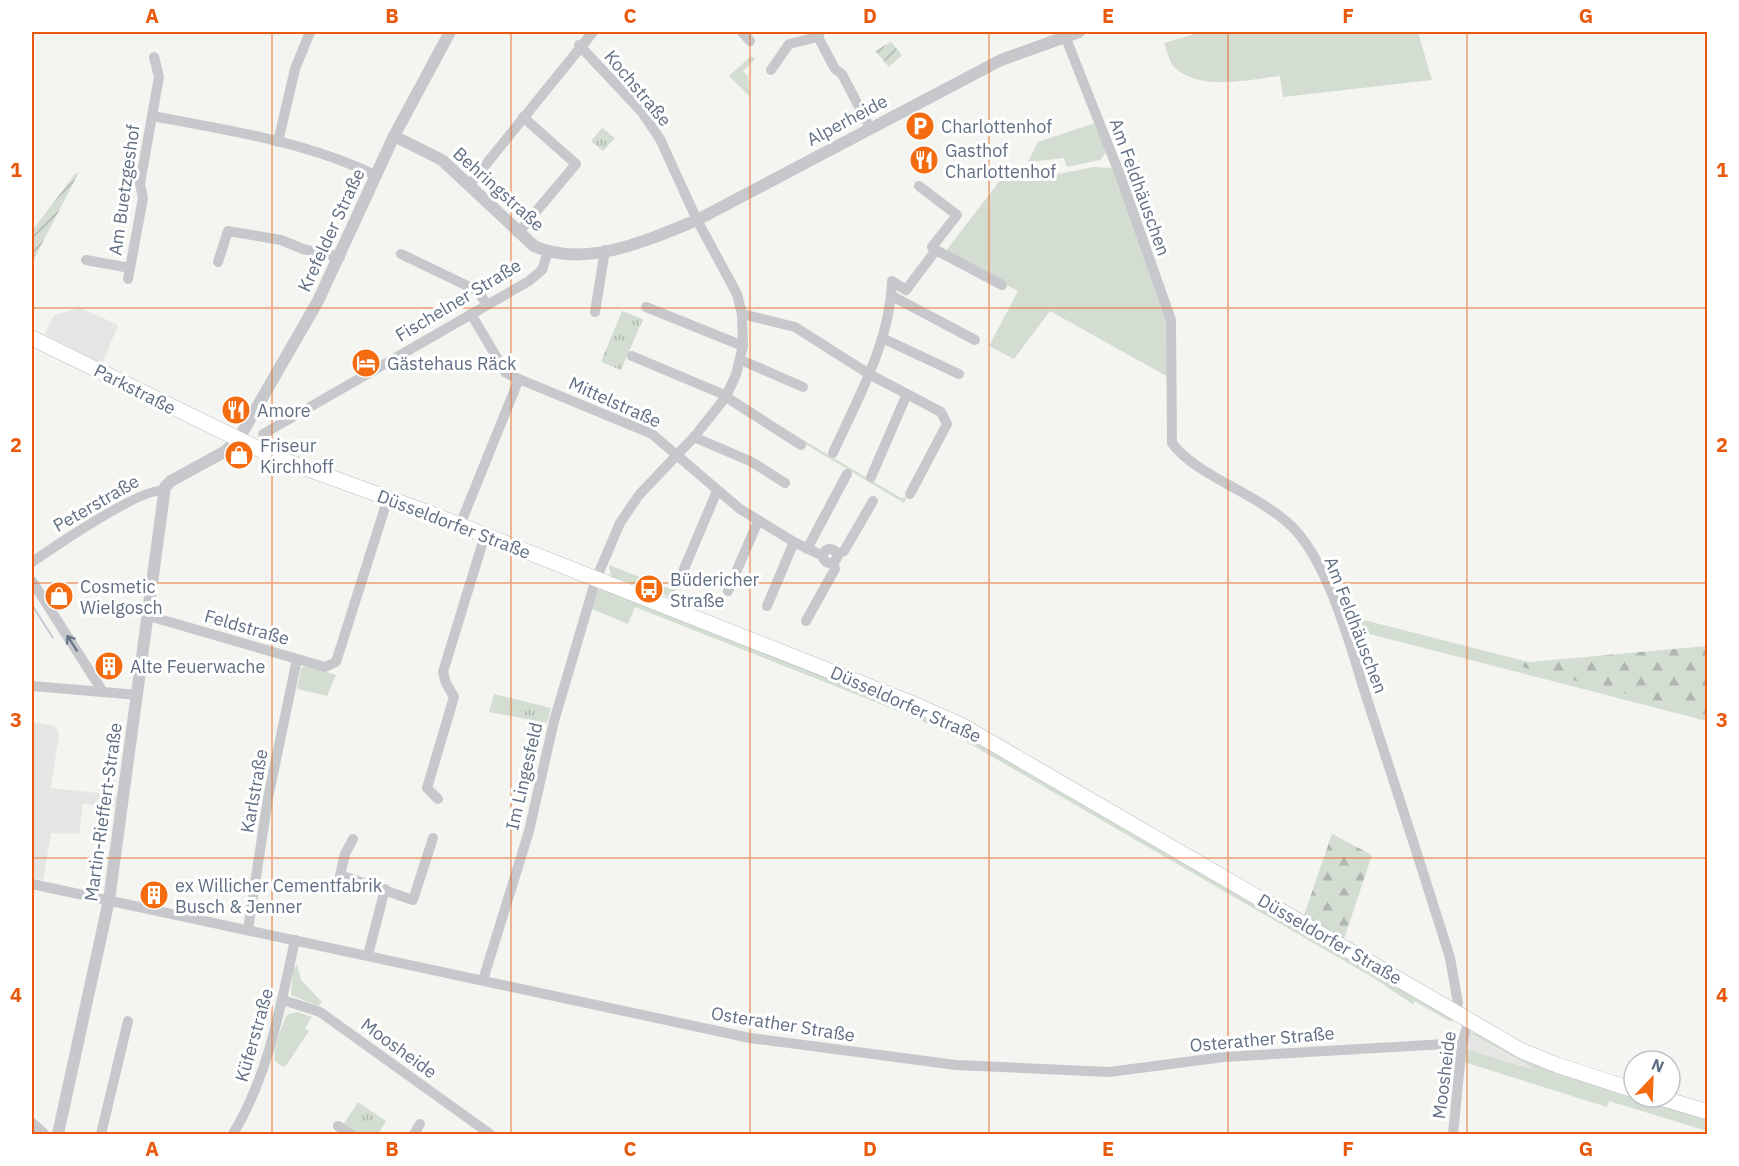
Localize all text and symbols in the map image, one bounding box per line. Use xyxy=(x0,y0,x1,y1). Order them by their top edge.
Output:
text: A xyxy=(145,2,159,29)
text: B xyxy=(385,2,399,29)
text: C xyxy=(623,2,637,29)
text: D xyxy=(863,2,877,29)
text: E xyxy=(1102,2,1114,29)
text: F xyxy=(1342,2,1354,29)
text: G xyxy=(1579,2,1593,29)
street label: Kochstraße xyxy=(599,45,677,131)
street label: Alperheide xyxy=(803,89,891,151)
parking icon: Charlottenhof xyxy=(904,110,936,142)
place label: Charlottenhof xyxy=(941,115,1052,138)
street label: Am Feldhäuschen xyxy=(1104,115,1176,259)
street label: Am Buetzgeshof xyxy=(103,123,145,257)
place label: Gasthof Charlottenhof xyxy=(945,139,1056,183)
street label: Behringstraße xyxy=(448,142,550,236)
restaurant icon: Gasthof Charlottenhof xyxy=(908,144,940,176)
text: 1 xyxy=(10,156,22,183)
text: 1 xyxy=(1716,156,1728,183)
street label: Krefelder Straße xyxy=(292,164,370,295)
street label: Fischelner Straße xyxy=(391,253,525,347)
hotel icon: Gästehaus Räck xyxy=(350,347,382,379)
place label: Gästehaus Räck xyxy=(387,352,517,375)
street label: Parkstraße xyxy=(90,359,180,419)
street label: Mittelstraße xyxy=(565,371,665,433)
restaurant icon: Amore xyxy=(220,394,252,426)
place label: Amore xyxy=(257,399,311,422)
text: 2 xyxy=(10,431,22,458)
text: 2 xyxy=(1716,431,1728,458)
place label: Friseur Kirchhoff xyxy=(260,434,334,478)
shop icon: Friseur Kirchhoff xyxy=(223,439,255,471)
street label: Peterstraße xyxy=(49,469,143,537)
street label: Düsseldorfer Straße xyxy=(374,484,534,564)
street label: Am Feldhäuschen xyxy=(1319,553,1393,697)
place label: Büdericher Straße xyxy=(670,568,760,612)
bus stop icon: Büdericher Straße xyxy=(633,573,665,605)
place label: Cosmetic Wielgosch xyxy=(80,575,163,619)
shop icon: Cosmetic Wielgosch xyxy=(43,580,75,612)
street label: Feldstraße xyxy=(202,604,292,650)
one-way arrow xyxy=(65,635,77,652)
building icon: Alte Feuerwache xyxy=(93,650,125,682)
place label: Alte Feuerwache xyxy=(130,655,266,678)
street label: Düsseldorfer Straße xyxy=(827,660,985,748)
text: 3 xyxy=(10,706,22,733)
text: 3 xyxy=(1716,706,1728,733)
street label: Im Lingesfeld xyxy=(500,720,548,832)
street label: Martin-Rieffert-Straße xyxy=(79,721,127,903)
street label: Karlstraße xyxy=(235,747,273,835)
place label: ex Willicher Cementfabrik Busch & Jenner xyxy=(175,874,383,918)
building icon: ex Willicher Cementfabrik Busch & Jenner xyxy=(138,879,170,911)
street label: Düsseldorfer Straße xyxy=(1254,888,1406,990)
text: 4 xyxy=(10,981,22,1008)
text: 4 xyxy=(1716,981,1728,1008)
street label: Küferstraße xyxy=(230,985,278,1084)
street label: Osterather Straße xyxy=(709,1001,857,1047)
street label: Moosheide xyxy=(356,1013,442,1083)
street label: Osterather Straße xyxy=(1189,1021,1335,1057)
street label: Moosheide xyxy=(1427,1030,1461,1120)
north arrow xyxy=(1622,1049,1682,1109)
text: N xyxy=(1649,1054,1667,1077)
text: A xyxy=(145,1135,159,1162)
text: B xyxy=(385,1135,399,1162)
text: C xyxy=(623,1135,637,1162)
text: D xyxy=(863,1135,877,1162)
text: E xyxy=(1102,1135,1114,1162)
text: F xyxy=(1342,1135,1354,1162)
text: G xyxy=(1579,1135,1593,1162)

